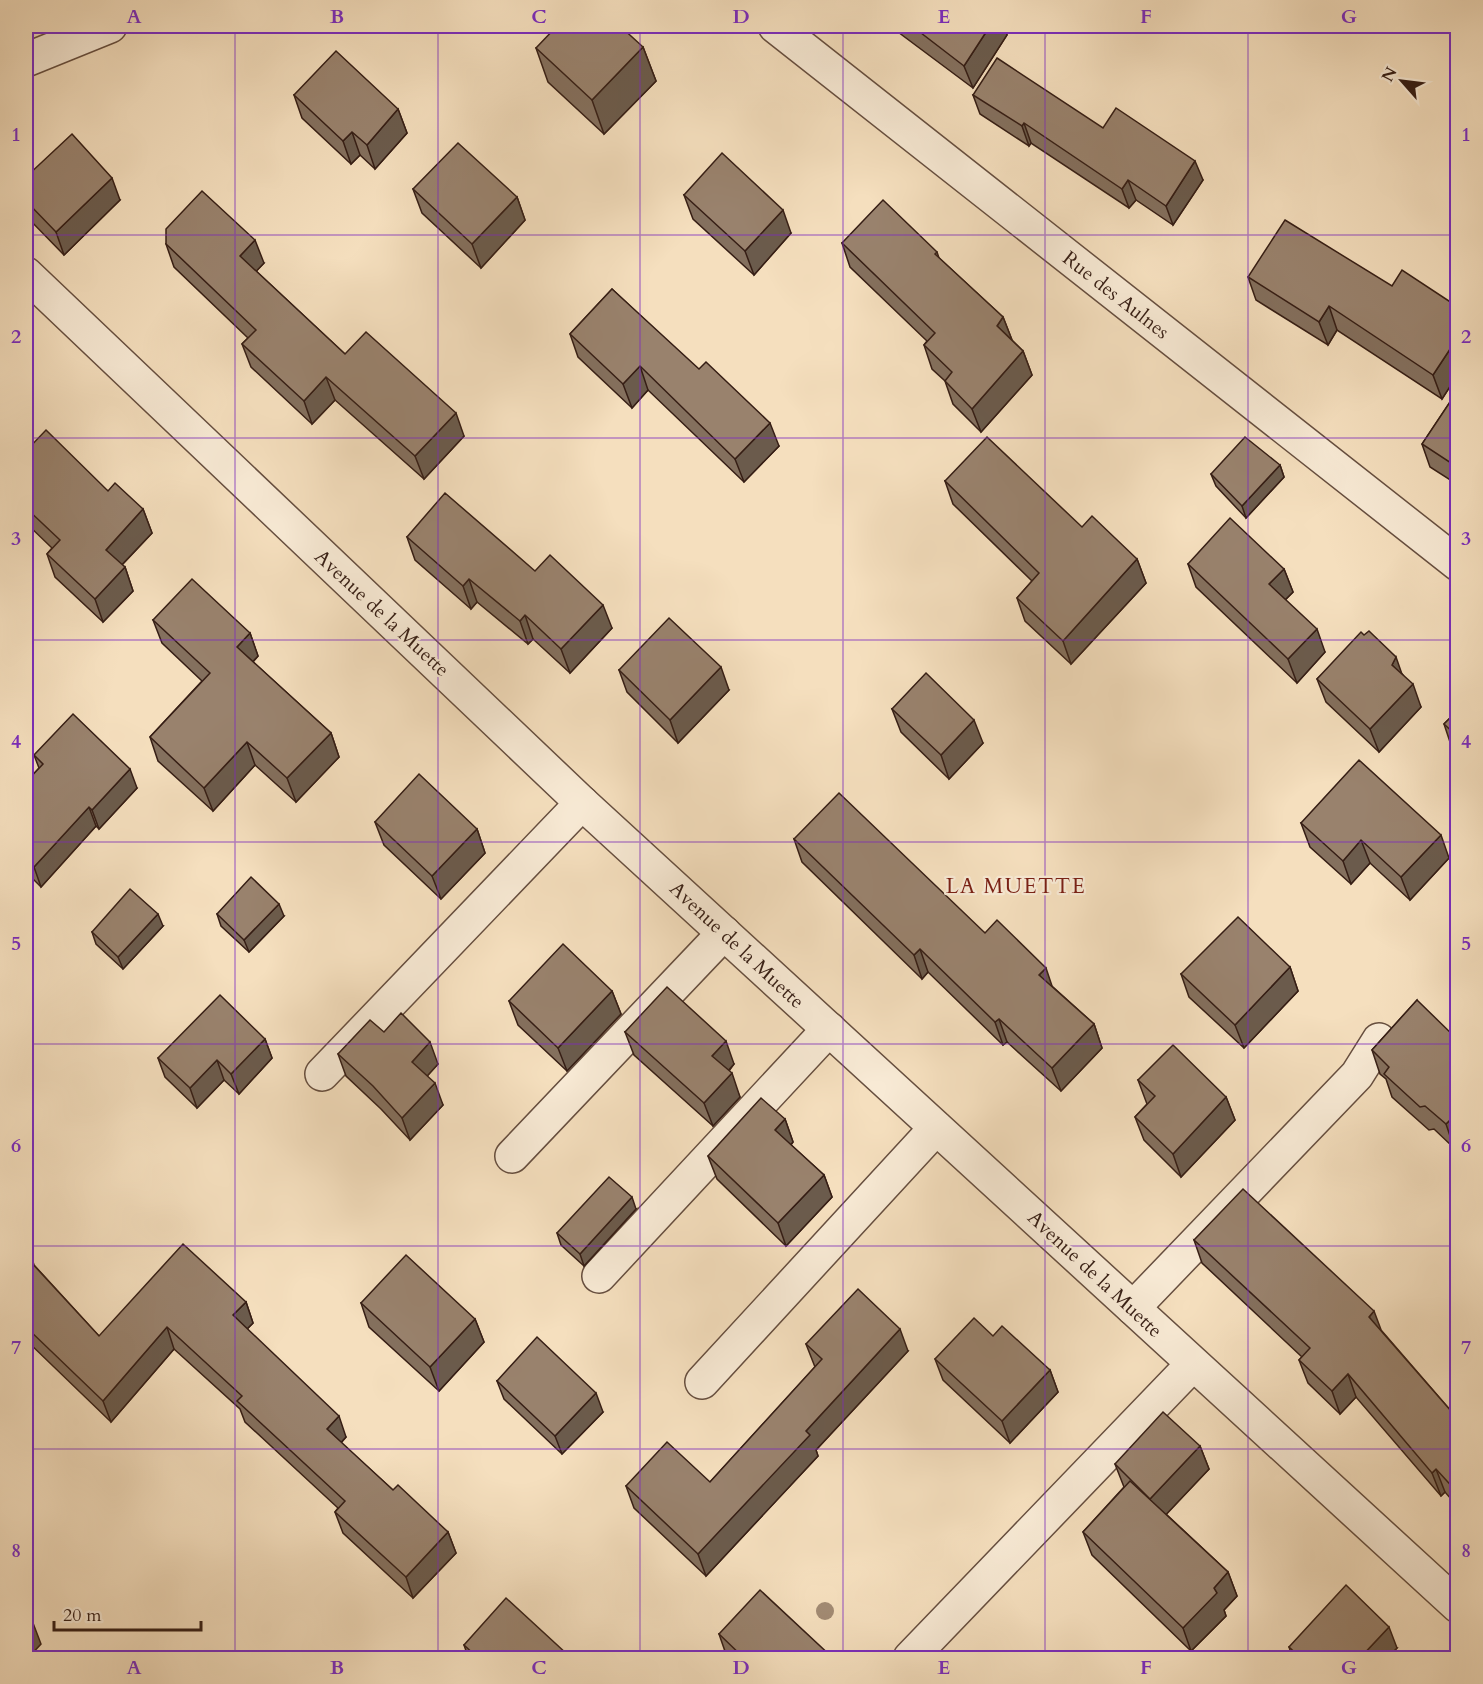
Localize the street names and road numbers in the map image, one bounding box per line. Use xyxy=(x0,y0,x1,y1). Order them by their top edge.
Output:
street label: Rue des Aulnes xyxy=(1057,245,1175,345)
street label: Avenue de la Muette xyxy=(309,543,455,683)
street label: Avenue de la Muette xyxy=(664,875,810,1015)
street label: Avenue de la Muette xyxy=(1022,1204,1168,1344)

